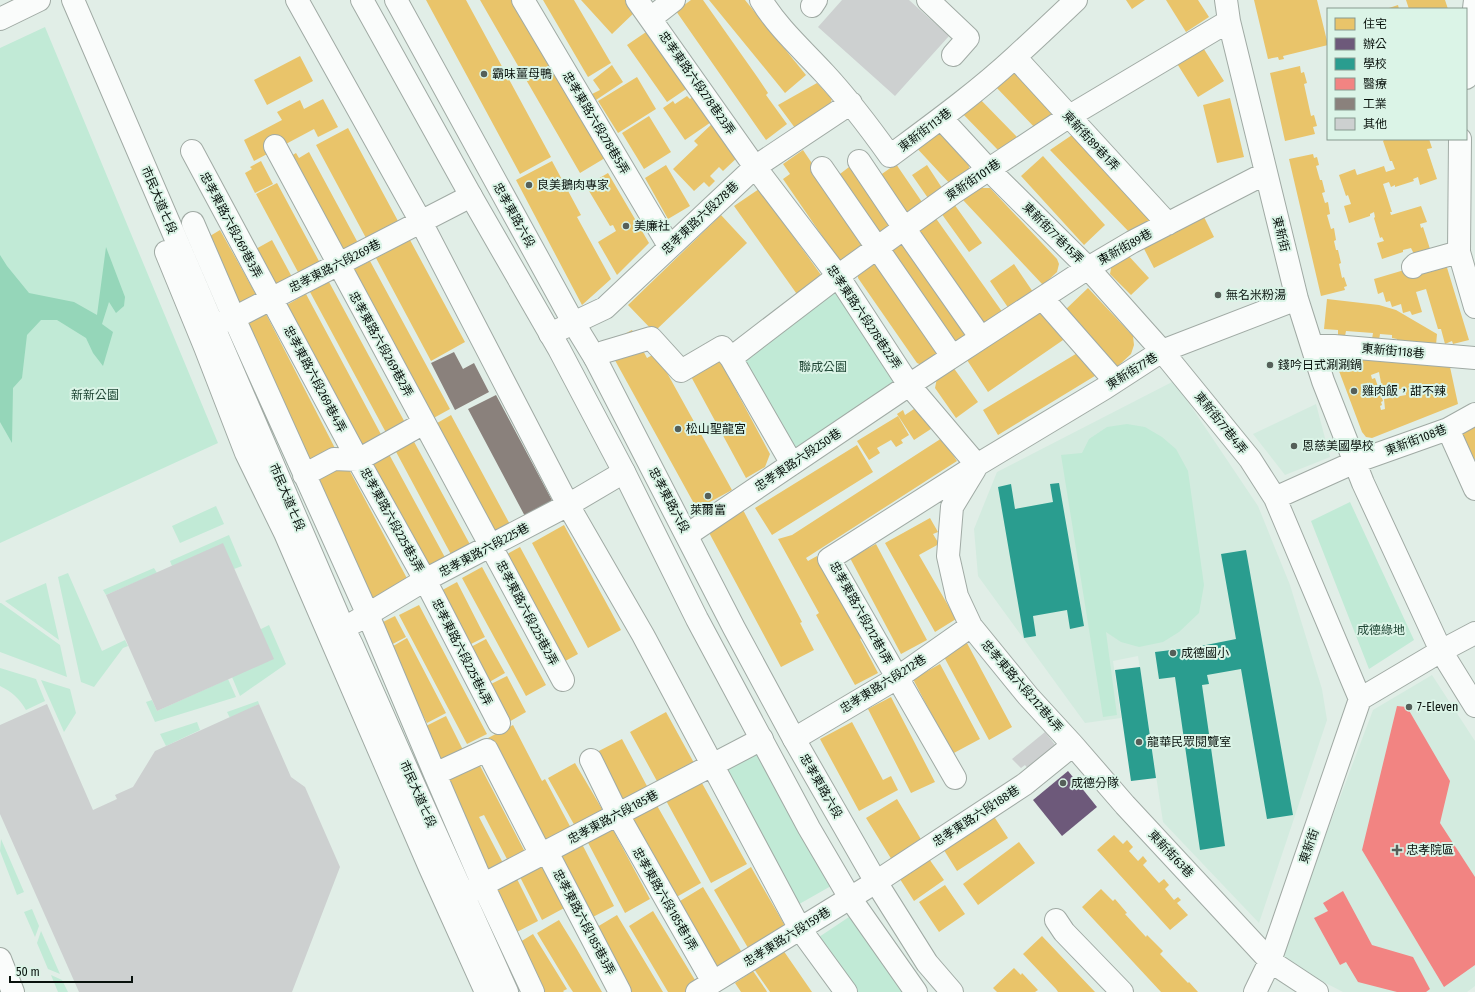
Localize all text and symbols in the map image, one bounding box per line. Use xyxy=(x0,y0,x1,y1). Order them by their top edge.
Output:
legend xyxy=(1327,8,1467,140)
text: 住宅 xyxy=(1363,17,1387,31)
street label: 忠孝東路六段278巷23弄 xyxy=(656,29,738,137)
text: 辦公 xyxy=(1363,37,1387,51)
text: 學校 xyxy=(1363,57,1387,71)
place label: 霸味薑母鴨 xyxy=(492,67,552,81)
marker: 霸味薑母鴨 xyxy=(479,69,489,79)
street label: 忠孝東路六段278巷5弄 xyxy=(560,69,632,177)
text: 醫療 xyxy=(1363,77,1387,91)
text: 工業 xyxy=(1363,97,1387,111)
street label: 東新街113巷 xyxy=(896,106,954,154)
street label: 東新街89巷1弄 xyxy=(1060,108,1122,174)
text: 其他 xyxy=(1363,117,1387,131)
street label: 東新街101巷 xyxy=(943,156,1003,204)
street label: 市民大道七段 xyxy=(138,164,180,236)
street label: 忠孝東路六段269巷3弄 xyxy=(197,169,265,281)
place label: 良美鵝肉專家 xyxy=(537,178,609,192)
street label: 忠孝東路六段278巷 xyxy=(659,179,741,257)
street label: 忠孝東路六段 xyxy=(490,180,538,250)
marker: 良美鵝肉專家 xyxy=(524,180,534,190)
street label: 東新街77巷15弄 xyxy=(1020,200,1086,266)
street label: 東新街 xyxy=(1270,215,1292,253)
place label: 美廉社 xyxy=(634,219,670,233)
marker: 美廉社 xyxy=(621,221,631,231)
street label: 東新街89巷 xyxy=(1096,226,1154,268)
street label: 忠孝東路六段269巷 xyxy=(287,237,383,295)
street label: 忠孝東路六段278巷22弄 xyxy=(824,262,904,372)
place label: 無名米粉湯 xyxy=(1226,288,1286,302)
street label: 忠孝東路六段269巷2弄 xyxy=(346,289,416,399)
marker: 無名米粉湯 xyxy=(1213,290,1223,300)
street label: 忠孝東路六段269巷4弄 xyxy=(281,323,349,435)
street label: 東新街118巷 xyxy=(1361,341,1425,361)
street label: 東新街77巷 xyxy=(1104,350,1160,392)
place label: 錢吟日式涮涮鍋 xyxy=(1278,358,1362,372)
park label: 聯成公園 xyxy=(799,360,847,374)
marker: 錢吟日式涮涮鍋 xyxy=(1265,360,1275,370)
place label: 雞肉飯，甜不辣 xyxy=(1362,384,1446,398)
marker: 雞肉飯，甜不辣 xyxy=(1349,386,1359,396)
park label: 新新公園 xyxy=(71,388,119,402)
street label: 東新街77巷4弄 xyxy=(1192,389,1250,457)
place label: 松山聖龍宮 xyxy=(686,422,746,436)
street label: 東新街108巷 xyxy=(1383,422,1449,458)
marker: 松山聖龍宮 xyxy=(673,424,683,434)
street label: 忠孝東路六段250巷 xyxy=(752,426,844,494)
place label: 恩慈美國學校 xyxy=(1302,439,1374,453)
marker: 恩慈美國學校 xyxy=(1289,441,1299,451)
street label: 市民大道七段 xyxy=(266,461,308,533)
street label: 忠孝東路六段225巷3弄 xyxy=(357,465,427,575)
street label: 忠孝東路六段 xyxy=(646,465,692,535)
marker: 萊爾富 xyxy=(703,491,713,501)
place label: 萊爾富 xyxy=(690,503,726,517)
street label: 忠孝東路六段225巷 xyxy=(437,520,531,580)
street label: 忠孝東路六段225巷2弄 xyxy=(493,558,561,668)
street label: 忠孝東路六段212巷1弄 xyxy=(827,559,895,667)
street label: 忠孝東路六段225巷4弄 xyxy=(429,596,495,708)
park label: 成德綠地 xyxy=(1357,623,1405,637)
street label: 忠孝東路六段212巷4弄 xyxy=(978,637,1066,735)
place label: 成德國小 xyxy=(1181,646,1229,660)
marker: 成德國小 xyxy=(1168,648,1178,658)
street label: 忠孝東路六段212巷 xyxy=(837,652,929,716)
place label: 7-Eleven xyxy=(1417,700,1458,714)
marker: 7-Eleven xyxy=(1404,702,1414,712)
place label: 龍華民眾閱覽室 xyxy=(1147,735,1231,749)
marker: 龍華民眾閱覽室 xyxy=(1134,737,1144,747)
street label: 忠孝東路六段 xyxy=(797,751,845,821)
street label: 市民大道七段 xyxy=(397,758,439,830)
place label: 成德分隊 xyxy=(1071,776,1119,790)
marker: 成德分隊 xyxy=(1058,778,1068,788)
street label: 忠孝東路六段188巷 xyxy=(930,783,1022,849)
street label: 忠孝東路六段185巷 xyxy=(565,787,661,847)
street label: 東新街 xyxy=(1297,827,1321,865)
street label: 東新街63巷 xyxy=(1146,828,1196,880)
place label: 忠孝院區 xyxy=(1406,843,1454,857)
marker: 忠孝院區 xyxy=(1391,844,1403,856)
street label: 忠孝東路六段185巷1弄 xyxy=(630,845,700,953)
street label: 忠孝東路六段185巷3弄 xyxy=(550,867,618,977)
street label: 忠孝東路六段159巷 xyxy=(741,905,833,969)
scale bar xyxy=(10,958,132,984)
text: 50 m xyxy=(16,965,40,979)

